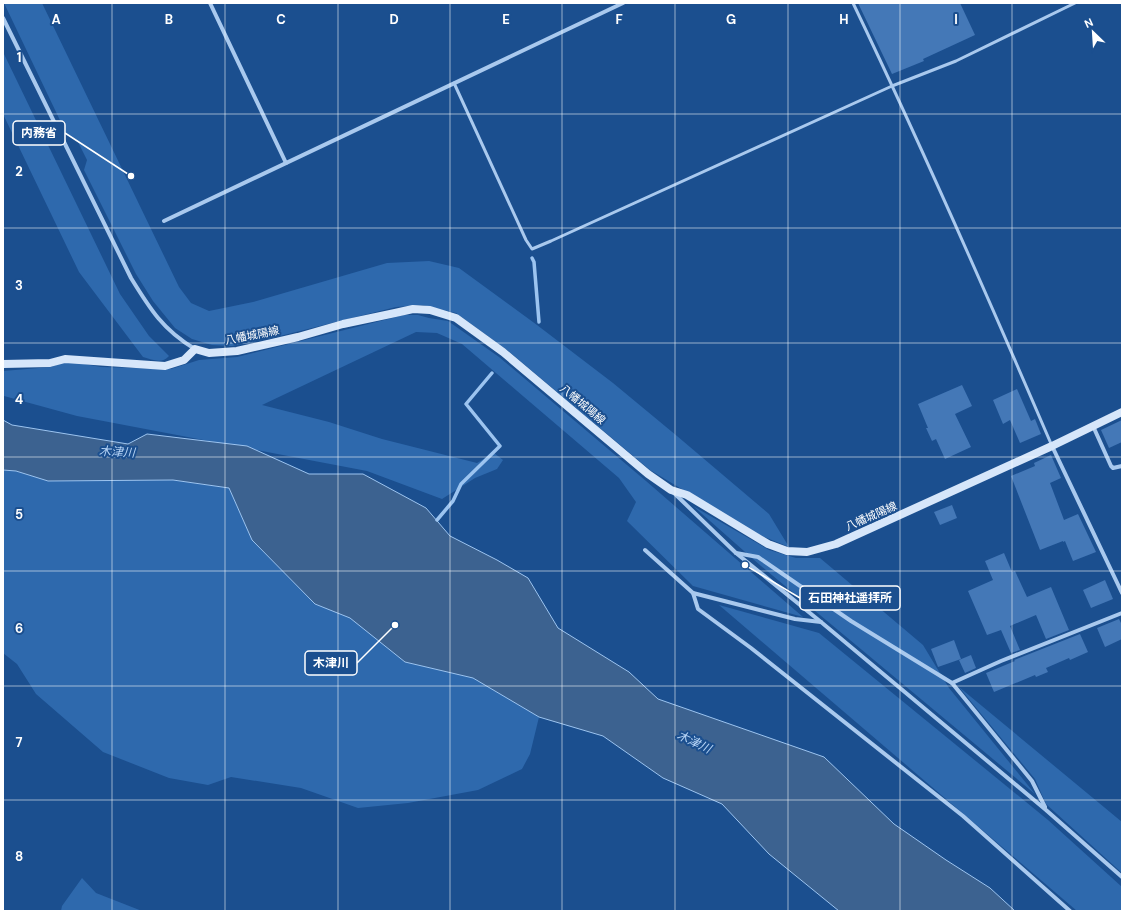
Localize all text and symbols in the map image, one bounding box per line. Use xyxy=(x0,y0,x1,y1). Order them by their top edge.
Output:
text: A xyxy=(51,11,61,28)
text: B xyxy=(165,11,173,28)
text: C xyxy=(276,11,286,28)
text: D xyxy=(389,11,399,28)
text: E xyxy=(502,11,510,28)
text: F xyxy=(615,11,623,28)
text: G xyxy=(726,11,736,28)
text: H xyxy=(839,11,849,28)
text: I xyxy=(954,11,958,28)
north arrow xyxy=(1073,12,1113,52)
text: N xyxy=(1082,15,1095,31)
text: 1 xyxy=(17,49,21,66)
callout: 内務省 xyxy=(13,121,65,145)
text: 内務省 xyxy=(21,125,57,141)
text: 2 xyxy=(15,163,23,180)
text: 3 xyxy=(15,277,23,294)
street label: 八幡城陽線 xyxy=(224,323,280,347)
street label: 八幡城陽線 xyxy=(557,381,609,427)
text: 4 xyxy=(15,391,23,408)
water label: 木津川 xyxy=(99,443,137,461)
street label: 八幡城陽線 xyxy=(843,498,899,534)
text: 5 xyxy=(15,506,23,523)
callout: 石田神社遥拝所 xyxy=(800,586,900,610)
text: 石田神社遥拝所 xyxy=(808,590,892,606)
text: 6 xyxy=(15,620,23,637)
callout: 木津川 xyxy=(305,651,357,675)
text: 木津川 xyxy=(313,655,349,671)
water label: 木津川 xyxy=(674,727,716,758)
text: 7 xyxy=(16,734,23,751)
text: 8 xyxy=(15,848,23,865)

